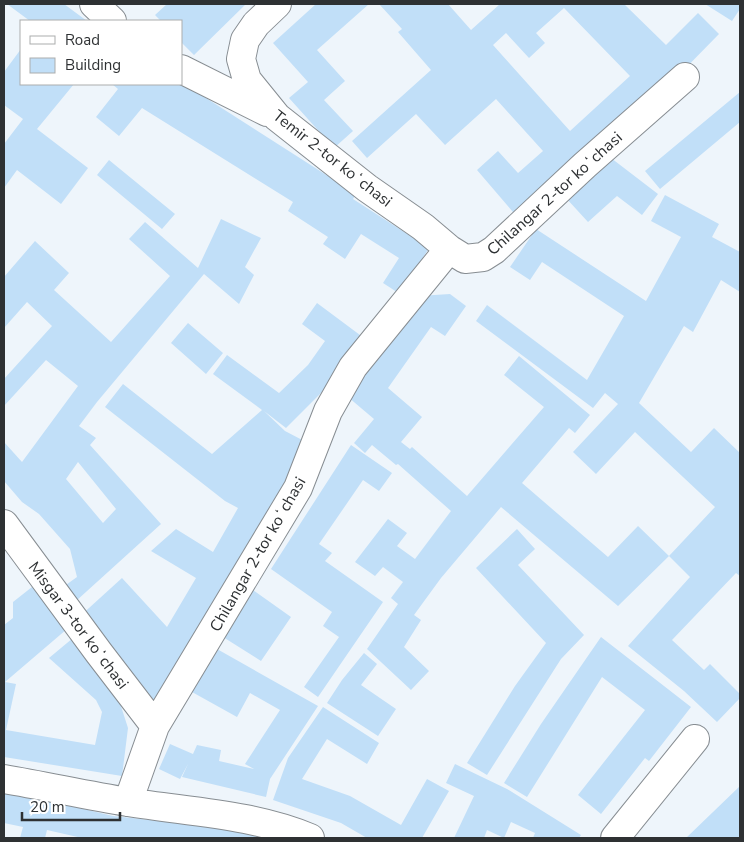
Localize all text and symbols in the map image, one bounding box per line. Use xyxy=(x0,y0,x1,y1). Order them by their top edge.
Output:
legend xyxy=(20,20,182,85)
text: Road xyxy=(65,30,100,50)
text: Building xyxy=(65,55,121,75)
street label: Temir 2-tor koʻchasi xyxy=(268,105,397,212)
street label: Chilangar 2-tor koʻchasi xyxy=(482,127,627,261)
street label: Chilangar 2-tor koʻchasi xyxy=(205,473,311,636)
street label: Misgar 3-tor koʻchasi xyxy=(23,557,133,694)
scale bar xyxy=(22,790,120,822)
text: 20 m xyxy=(30,797,65,817)

